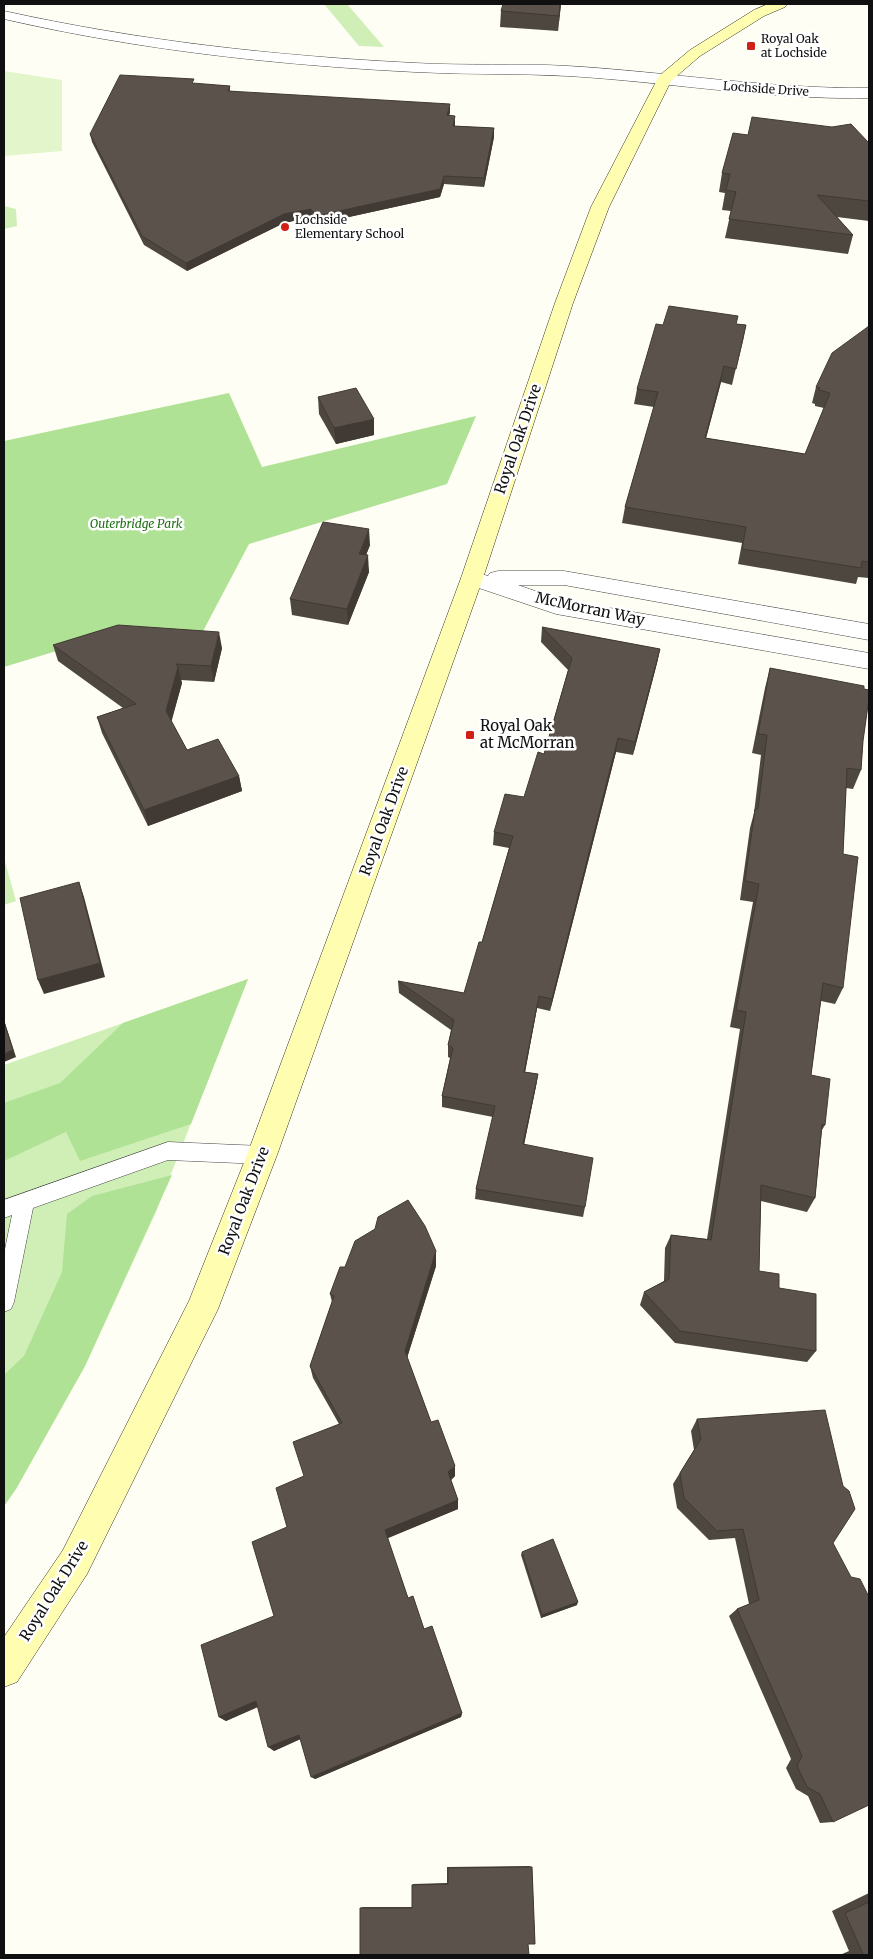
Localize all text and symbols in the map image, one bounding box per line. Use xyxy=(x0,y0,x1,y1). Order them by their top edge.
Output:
place label: Royal Oak at Lochside xyxy=(761,31,827,60)
marker: Royal Oak at Lochside xyxy=(745,40,757,52)
street label: Lochside Drive xyxy=(723,78,809,99)
place label: Lochside Elementary School xyxy=(295,212,405,241)
marker: Lochside Elementary School xyxy=(279,221,291,233)
street label: Royal Oak Drive xyxy=(490,381,545,496)
park label: Outerbridge Park xyxy=(90,516,183,531)
street label: McMorran Way xyxy=(534,588,647,629)
place label: Royal Oak at McMorran xyxy=(480,716,574,752)
marker: Royal Oak at McMorran xyxy=(464,729,476,741)
street label: Royal Oak Drive xyxy=(355,763,412,878)
street label: Royal Oak Drive xyxy=(214,1144,273,1258)
street label: Royal Oak Drive xyxy=(15,1537,92,1644)

